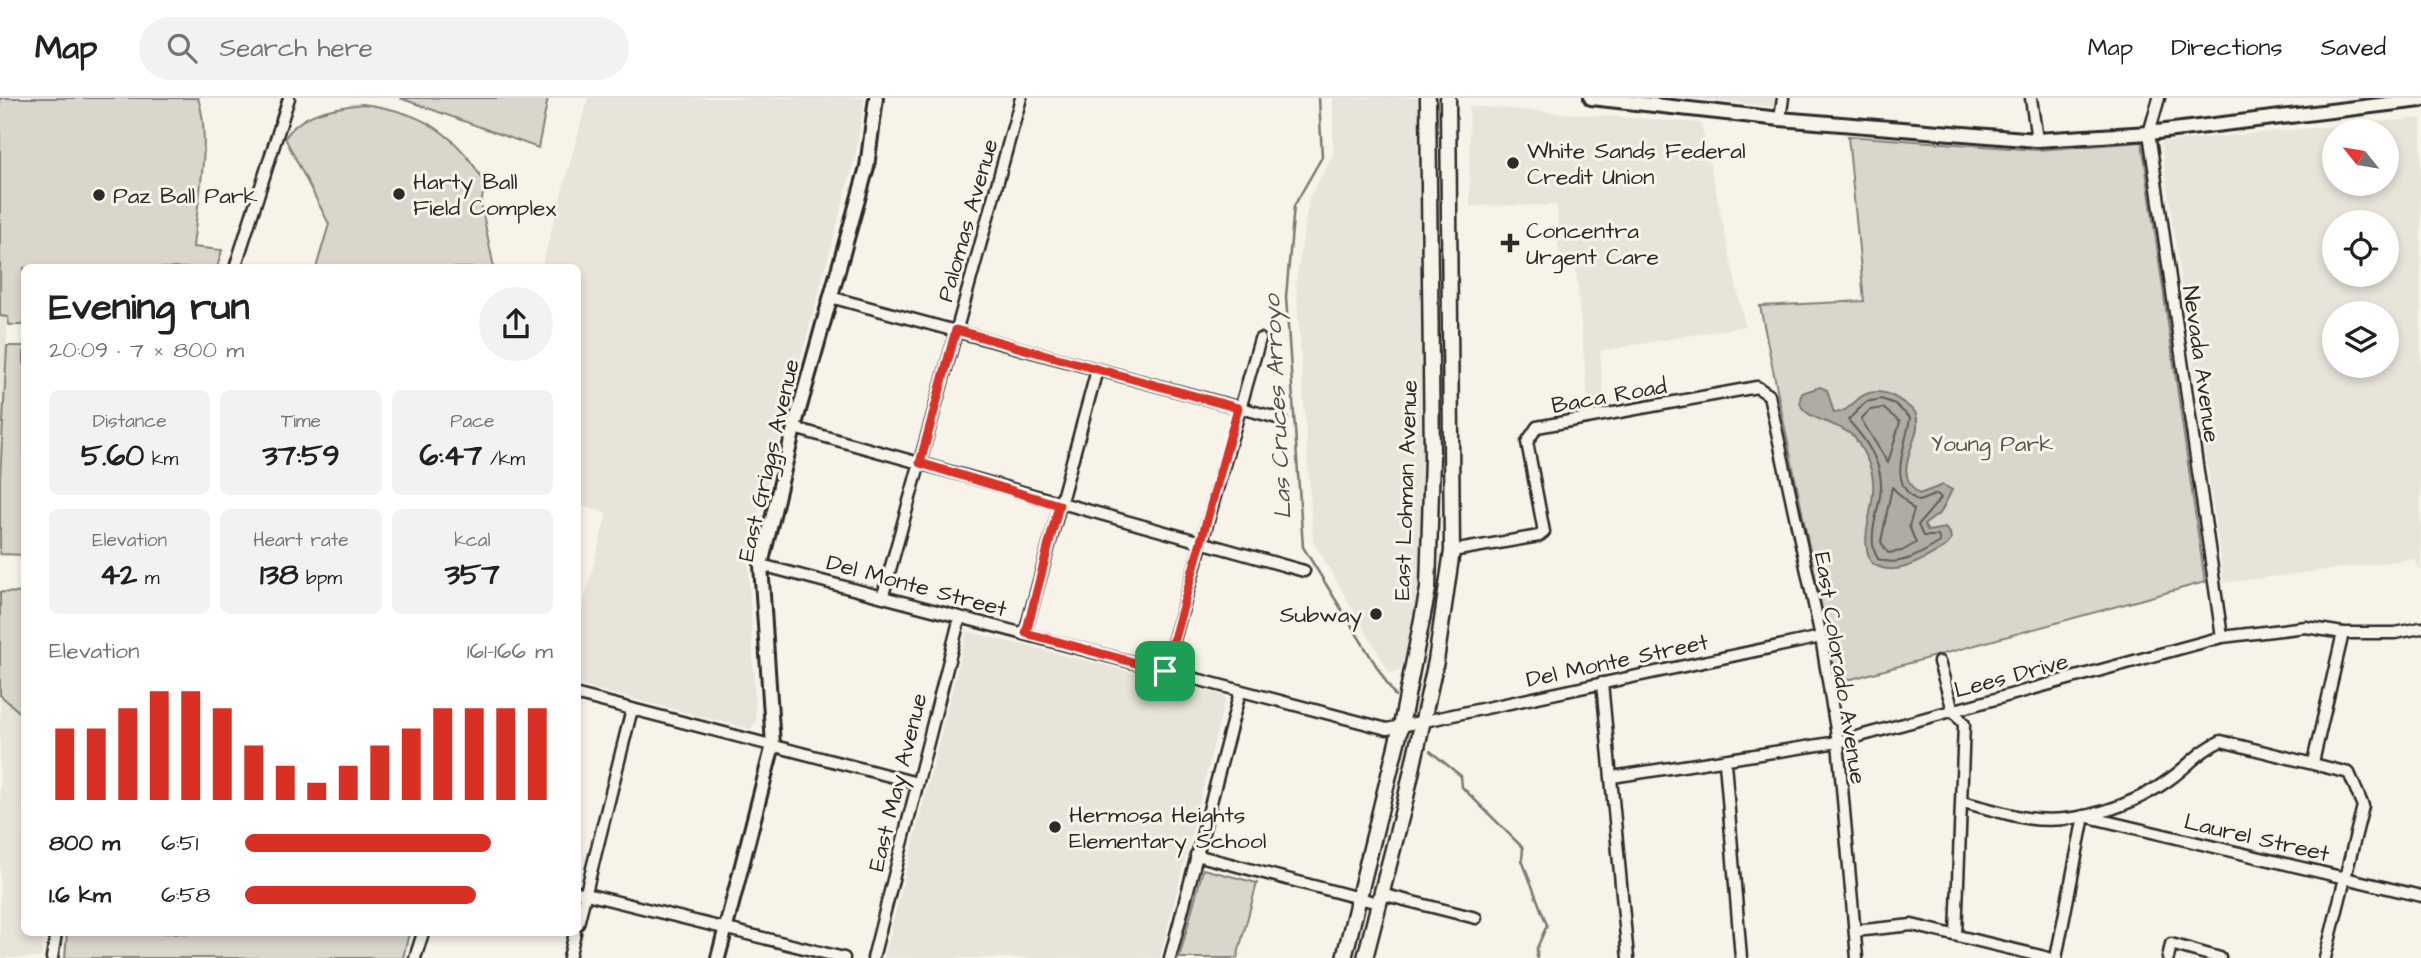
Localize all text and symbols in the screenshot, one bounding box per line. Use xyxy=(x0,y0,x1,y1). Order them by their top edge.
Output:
search box xyxy=(139,17,629,80)
text: Map xyxy=(35,25,97,71)
icon: search xyxy=(163,29,201,67)
text: Search here xyxy=(219,30,373,66)
text: Map xyxy=(2088,31,2133,65)
text: Directions xyxy=(2171,31,2283,65)
text: Saved xyxy=(2321,31,2386,65)
north arrow xyxy=(2322,119,2399,196)
map controls xyxy=(2322,119,2399,378)
street label: Palomas Avenue xyxy=(929,135,1006,305)
place label: White Sands Federal Credit Union xyxy=(1527,135,1746,193)
marker: White Sands Federal Credit Union xyxy=(1505,155,1521,171)
place label: Harty Ball Field Complex xyxy=(413,166,556,224)
place label: Paz Ball Park xyxy=(113,180,258,212)
marker: Harty Ball Field Complex xyxy=(391,186,407,202)
marker: Paz Ball Park xyxy=(91,187,107,203)
button: locate xyxy=(2322,210,2399,287)
place label: Concentra Urgent Care xyxy=(1526,215,1659,274)
marker: Concentra Urgent Care xyxy=(1500,233,1520,253)
text: Evening run xyxy=(49,282,250,334)
street label: Nevada Avenue xyxy=(2174,284,2228,445)
button: share xyxy=(479,287,553,361)
water label: Las Cruces Arroyo xyxy=(1255,292,1301,520)
button: layers xyxy=(2322,301,2399,378)
text: 20:09 · 7 × 800 m xyxy=(49,334,244,366)
street label: East Griggs Avenue xyxy=(730,356,809,565)
street label: Baca Road xyxy=(1549,370,1669,422)
street label: East Lohman Avenue xyxy=(1386,379,1426,601)
text: Distance xyxy=(93,408,167,435)
text: Time xyxy=(281,408,321,435)
text: Pace xyxy=(450,408,494,435)
park label: Young Park xyxy=(1931,428,2053,461)
text: 5.60 xyxy=(81,435,144,477)
text: 37:59 xyxy=(262,435,340,477)
text: 6:47 xyxy=(420,435,482,477)
text: km xyxy=(144,446,178,473)
text: /km xyxy=(482,446,525,473)
text: Elevation xyxy=(92,527,167,554)
text: Heart rate xyxy=(253,527,349,554)
text: kcal xyxy=(454,527,491,554)
street label: Del Monte Street xyxy=(823,546,1011,626)
street label: East Colorado Avenue xyxy=(1806,550,1874,786)
text: 42 xyxy=(100,554,137,596)
text: 138 xyxy=(260,554,298,596)
text: 357 xyxy=(445,554,500,596)
text: m xyxy=(137,565,160,592)
text: bpm xyxy=(298,565,342,592)
place label: Subway xyxy=(1280,599,1362,632)
marker: Subway xyxy=(1368,606,1384,622)
street label: Del Monte Street xyxy=(1523,626,1712,696)
text: Elevation xyxy=(49,635,140,667)
text: 161–166 m xyxy=(467,635,553,667)
pin xyxy=(1135,641,1195,701)
street label: Lees Drive xyxy=(1951,645,2072,707)
icon: arrive xyxy=(1146,652,1184,690)
street label: East May Avenue xyxy=(860,690,937,875)
place label: Hermosa Heights Elementary School xyxy=(1069,799,1266,858)
street label: Laurel Street xyxy=(2181,806,2333,870)
marker: Hermosa Heights Elementary School xyxy=(1047,819,1063,835)
text: 800 m xyxy=(49,827,120,859)
text: 6:51 xyxy=(161,827,199,859)
text: 1.6 km xyxy=(49,879,111,911)
text: 6:58 xyxy=(161,879,210,911)

